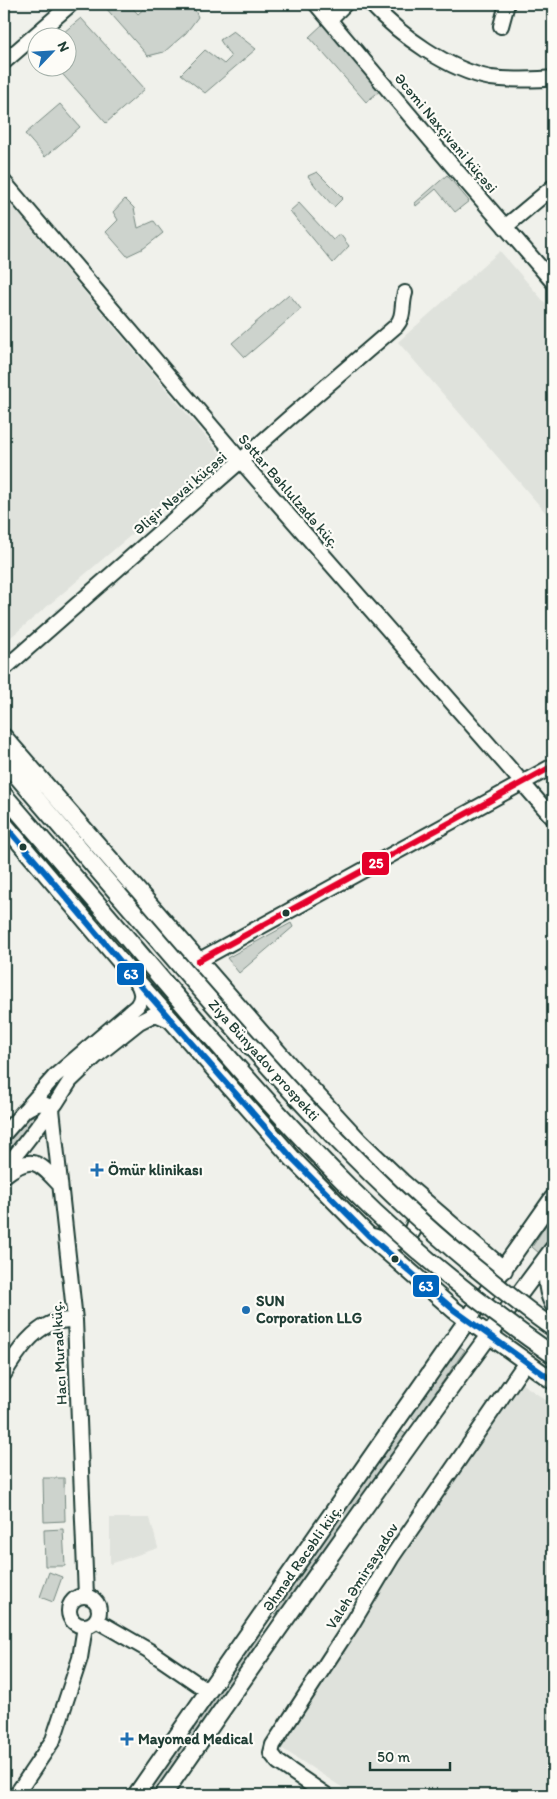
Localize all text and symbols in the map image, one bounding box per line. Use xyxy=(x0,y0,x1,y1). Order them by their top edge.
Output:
north arrow xyxy=(28,28,78,78)
text: N xyxy=(54,39,73,55)
street label: Əcəmi Naxçivani küçəsi xyxy=(391,69,501,197)
street label: Səttar Bəhlulzadə küç. xyxy=(234,430,344,552)
street label: Əlişir Nəvai küçəsi xyxy=(130,448,230,538)
unlabelled marker xyxy=(18,842,28,852)
line badge: 25 xyxy=(361,851,390,876)
text: 25 xyxy=(369,855,384,872)
unlabelled marker xyxy=(281,908,291,918)
line badge: 63 xyxy=(116,962,145,986)
text: 63 xyxy=(123,966,139,983)
street label: Ziya Bünyadov prospekti xyxy=(205,995,323,1125)
place label: Ömür klinikası xyxy=(108,1161,203,1179)
marker: Ömür klinikası xyxy=(90,1163,104,1177)
unlabelled marker xyxy=(390,1254,400,1264)
line badge: 63 xyxy=(412,1274,440,1298)
text: 63 xyxy=(418,1278,434,1295)
place label: SUN Corporation LLG xyxy=(256,1292,362,1328)
street label: Hacı Murad küç. xyxy=(47,1301,71,1405)
marker: SUN Corporation LLG xyxy=(240,1304,252,1316)
street label: Əhməd Rəcəbli küç. xyxy=(258,1501,346,1615)
street label: Valeh Əmirsayadov xyxy=(322,1519,402,1633)
place label: Mayomed Medical xyxy=(138,1730,254,1749)
marker: Mayomed Medical xyxy=(120,1732,134,1746)
scale bar xyxy=(370,1739,450,1771)
text: 50 m xyxy=(377,1748,410,1766)

